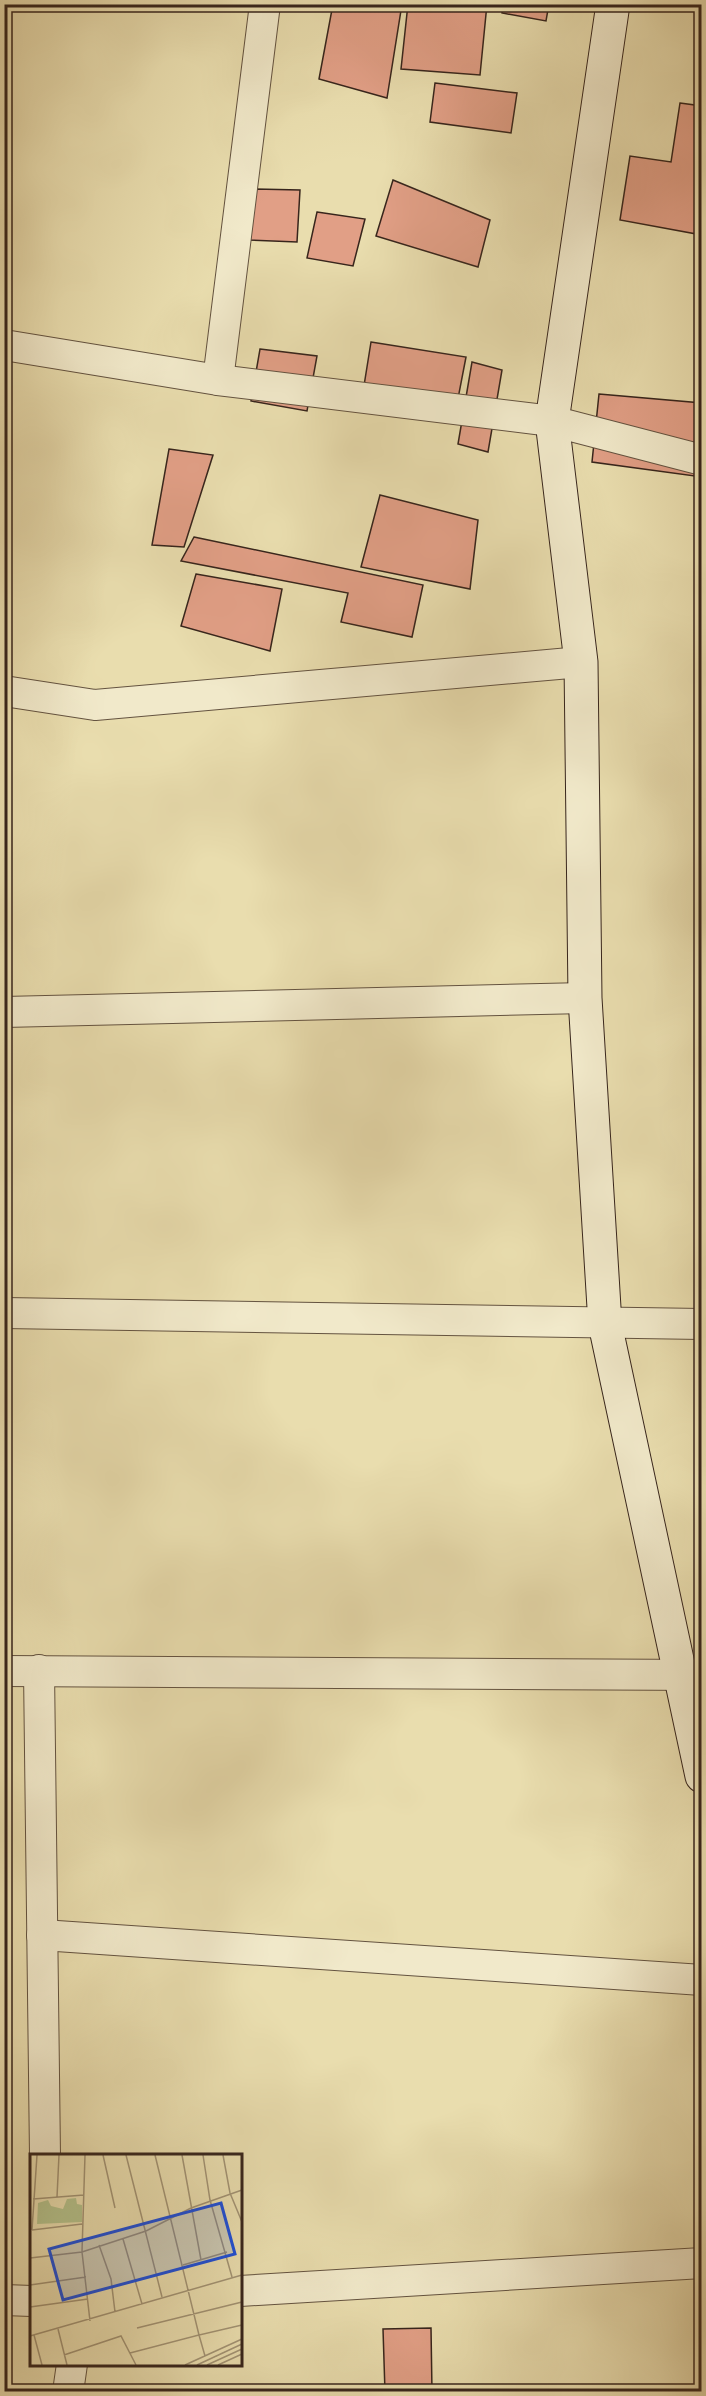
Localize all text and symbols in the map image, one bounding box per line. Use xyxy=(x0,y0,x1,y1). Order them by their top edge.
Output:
inset map xyxy=(30,2154,242,2366)

